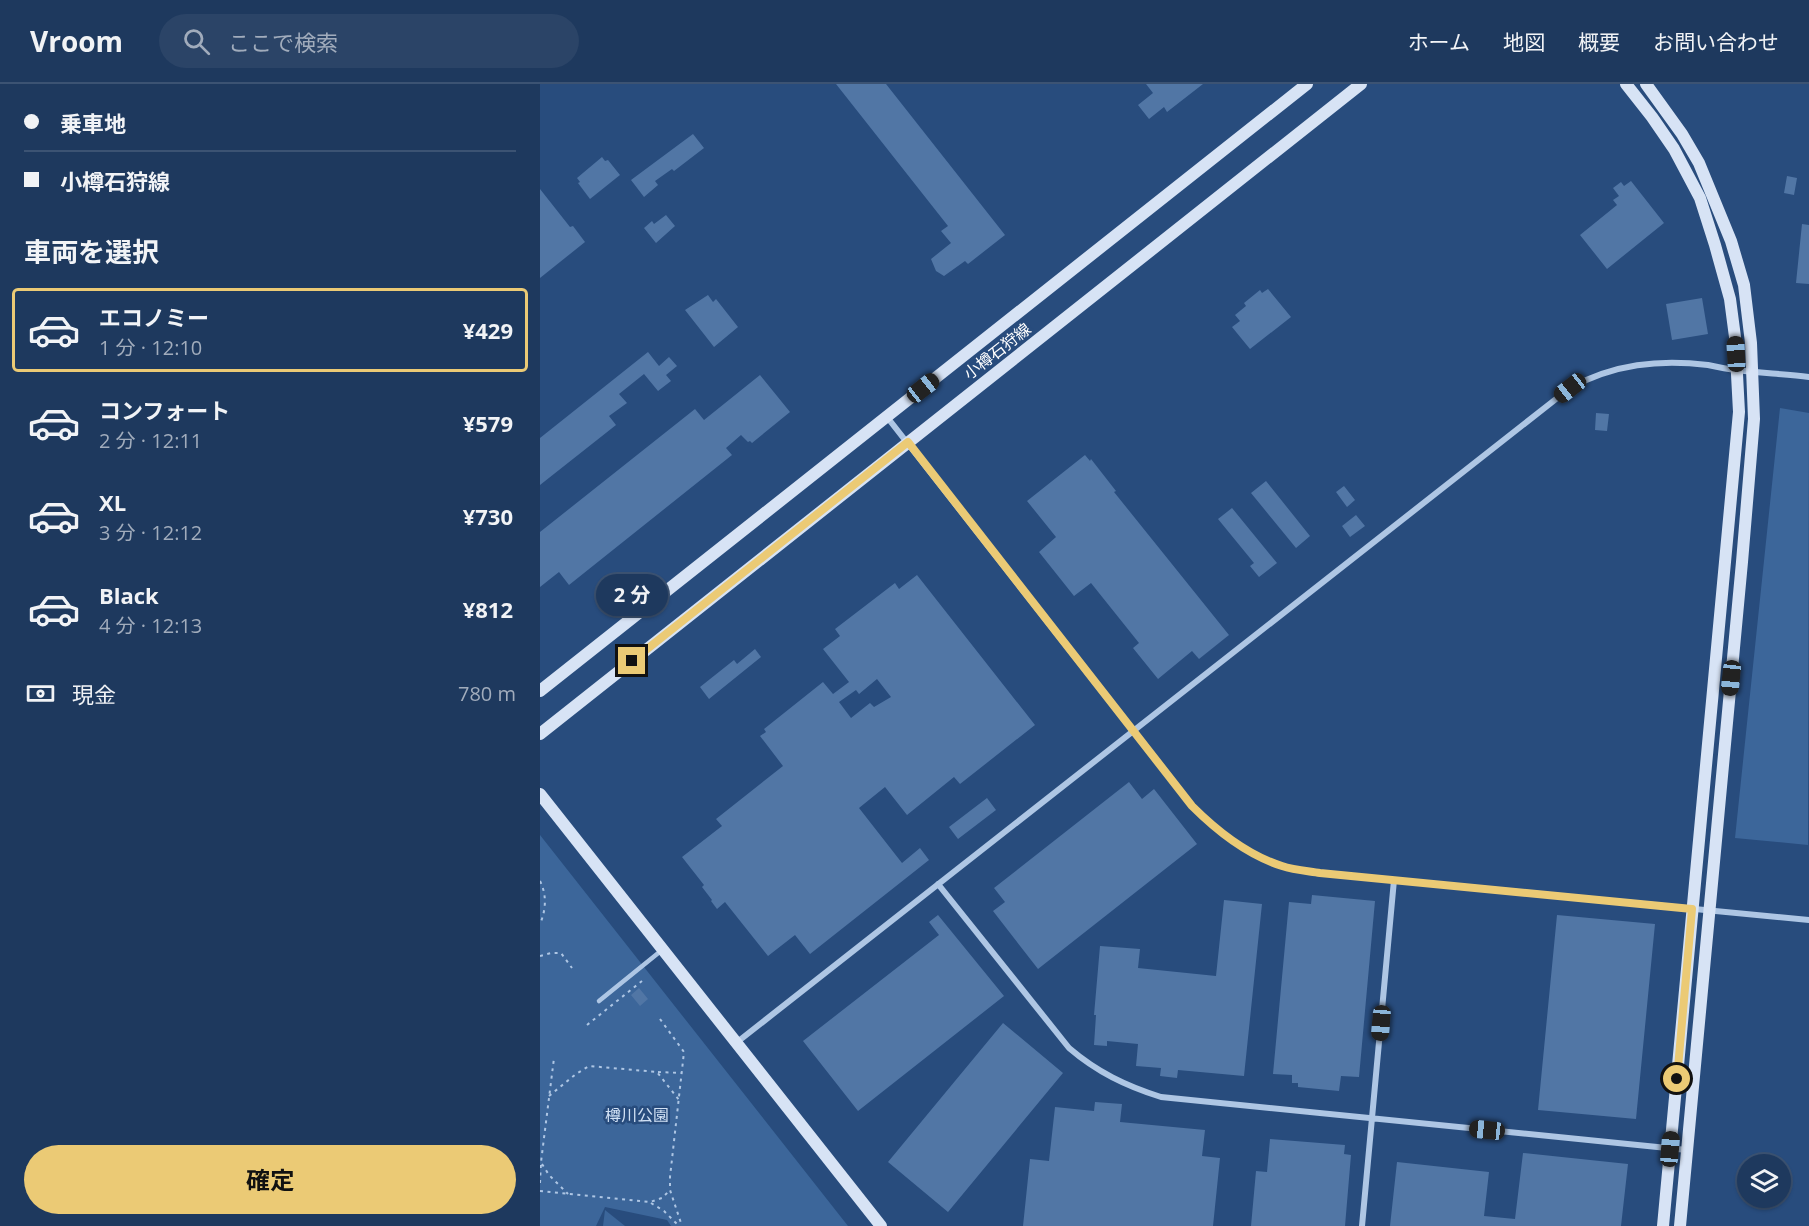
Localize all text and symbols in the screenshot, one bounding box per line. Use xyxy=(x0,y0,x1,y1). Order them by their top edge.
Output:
search box xyxy=(159,14,579,68)
text: Vroom xyxy=(30,22,123,60)
icon: search xyxy=(180,25,213,58)
text: ここで検索 xyxy=(228,27,338,57)
text: ホーム xyxy=(1408,28,1470,56)
text: 地図 xyxy=(1503,28,1545,56)
text: 概要 xyxy=(1578,28,1620,56)
text: お問い合わせ xyxy=(1653,28,1779,56)
text: 乗車地 xyxy=(60,108,126,138)
text: 小樽石狩線 xyxy=(60,166,170,196)
text: 車両を選択 xyxy=(24,233,159,270)
text: エコノミー xyxy=(99,302,209,332)
icon: car xyxy=(27,303,81,357)
text: ¥429 xyxy=(463,315,513,345)
street label: 小樽石狩線 xyxy=(959,318,1035,384)
text: 1 分 · 12:10 xyxy=(99,334,202,361)
car xyxy=(1726,336,1746,372)
car xyxy=(903,370,943,406)
car xyxy=(1550,370,1590,406)
text: コンフォート xyxy=(99,395,230,425)
icon: car xyxy=(27,396,81,450)
text: ¥579 xyxy=(463,408,513,438)
text: 2 分 · 12:11 xyxy=(99,427,202,454)
text: XL xyxy=(99,487,126,517)
icon: car xyxy=(27,489,81,543)
text: ¥730 xyxy=(463,501,513,531)
text: 3 分 · 12:12 xyxy=(99,519,202,546)
callout: 2 分 xyxy=(596,574,668,616)
text: Black xyxy=(99,580,159,610)
text: 2 分 xyxy=(614,581,650,608)
icon: car xyxy=(27,582,81,636)
text: ¥812 xyxy=(463,594,513,624)
text: 4 分 · 12:13 xyxy=(99,612,202,639)
route end xyxy=(618,647,645,674)
car xyxy=(1720,659,1742,697)
icon: cash xyxy=(24,677,57,710)
text: 現金 xyxy=(72,679,116,709)
text: 780 m xyxy=(458,680,516,707)
car xyxy=(1370,1004,1392,1042)
route start xyxy=(1663,1065,1690,1092)
park label: 樽川公園 xyxy=(605,1104,669,1126)
car xyxy=(1468,1119,1506,1141)
car xyxy=(1659,1130,1681,1168)
button: 確定 xyxy=(24,1145,516,1214)
map controls xyxy=(1737,1154,1791,1208)
button: layers xyxy=(1737,1154,1791,1208)

